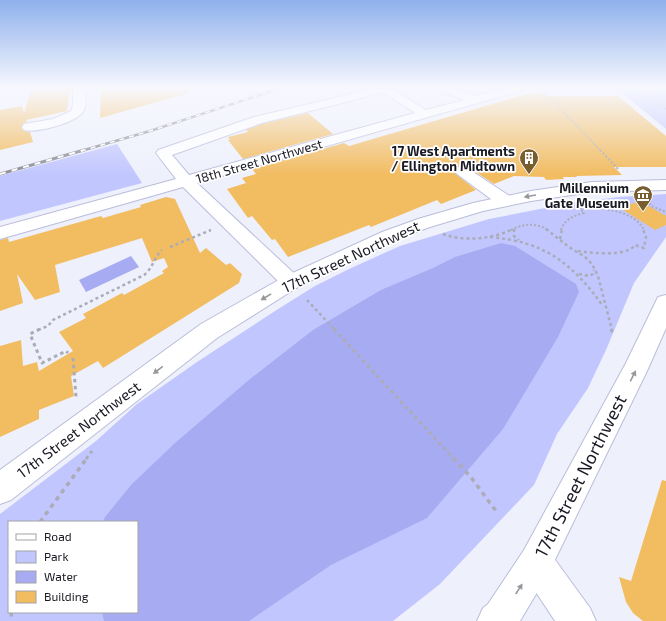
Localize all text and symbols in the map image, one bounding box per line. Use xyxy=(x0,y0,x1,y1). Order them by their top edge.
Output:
street label: 18th Street Northwest xyxy=(194,135,324,187)
place label: 17 West Apartments / Ellington Midtown xyxy=(391,143,515,174)
building icon: 17 West Apartments / Ellington Midtown xyxy=(518,147,540,175)
place label: Millennium Gate Museum xyxy=(545,180,629,211)
museum icon: Millennium Gate Museum xyxy=(632,184,654,212)
one-way arrow xyxy=(524,194,536,200)
street label: 17th Street Northwest xyxy=(279,216,422,296)
one-way arrow xyxy=(260,294,272,301)
one-way arrow xyxy=(153,366,164,374)
one-way arrow xyxy=(629,370,636,382)
street label: 17th Street Northwest xyxy=(13,377,144,481)
street label: 17th Street Northwest xyxy=(530,390,631,561)
legend xyxy=(8,521,138,613)
text: Road xyxy=(44,529,72,543)
text: Park xyxy=(44,549,69,563)
text: Water xyxy=(44,569,78,583)
one-way arrow xyxy=(515,583,522,595)
text: Building xyxy=(44,589,89,603)

